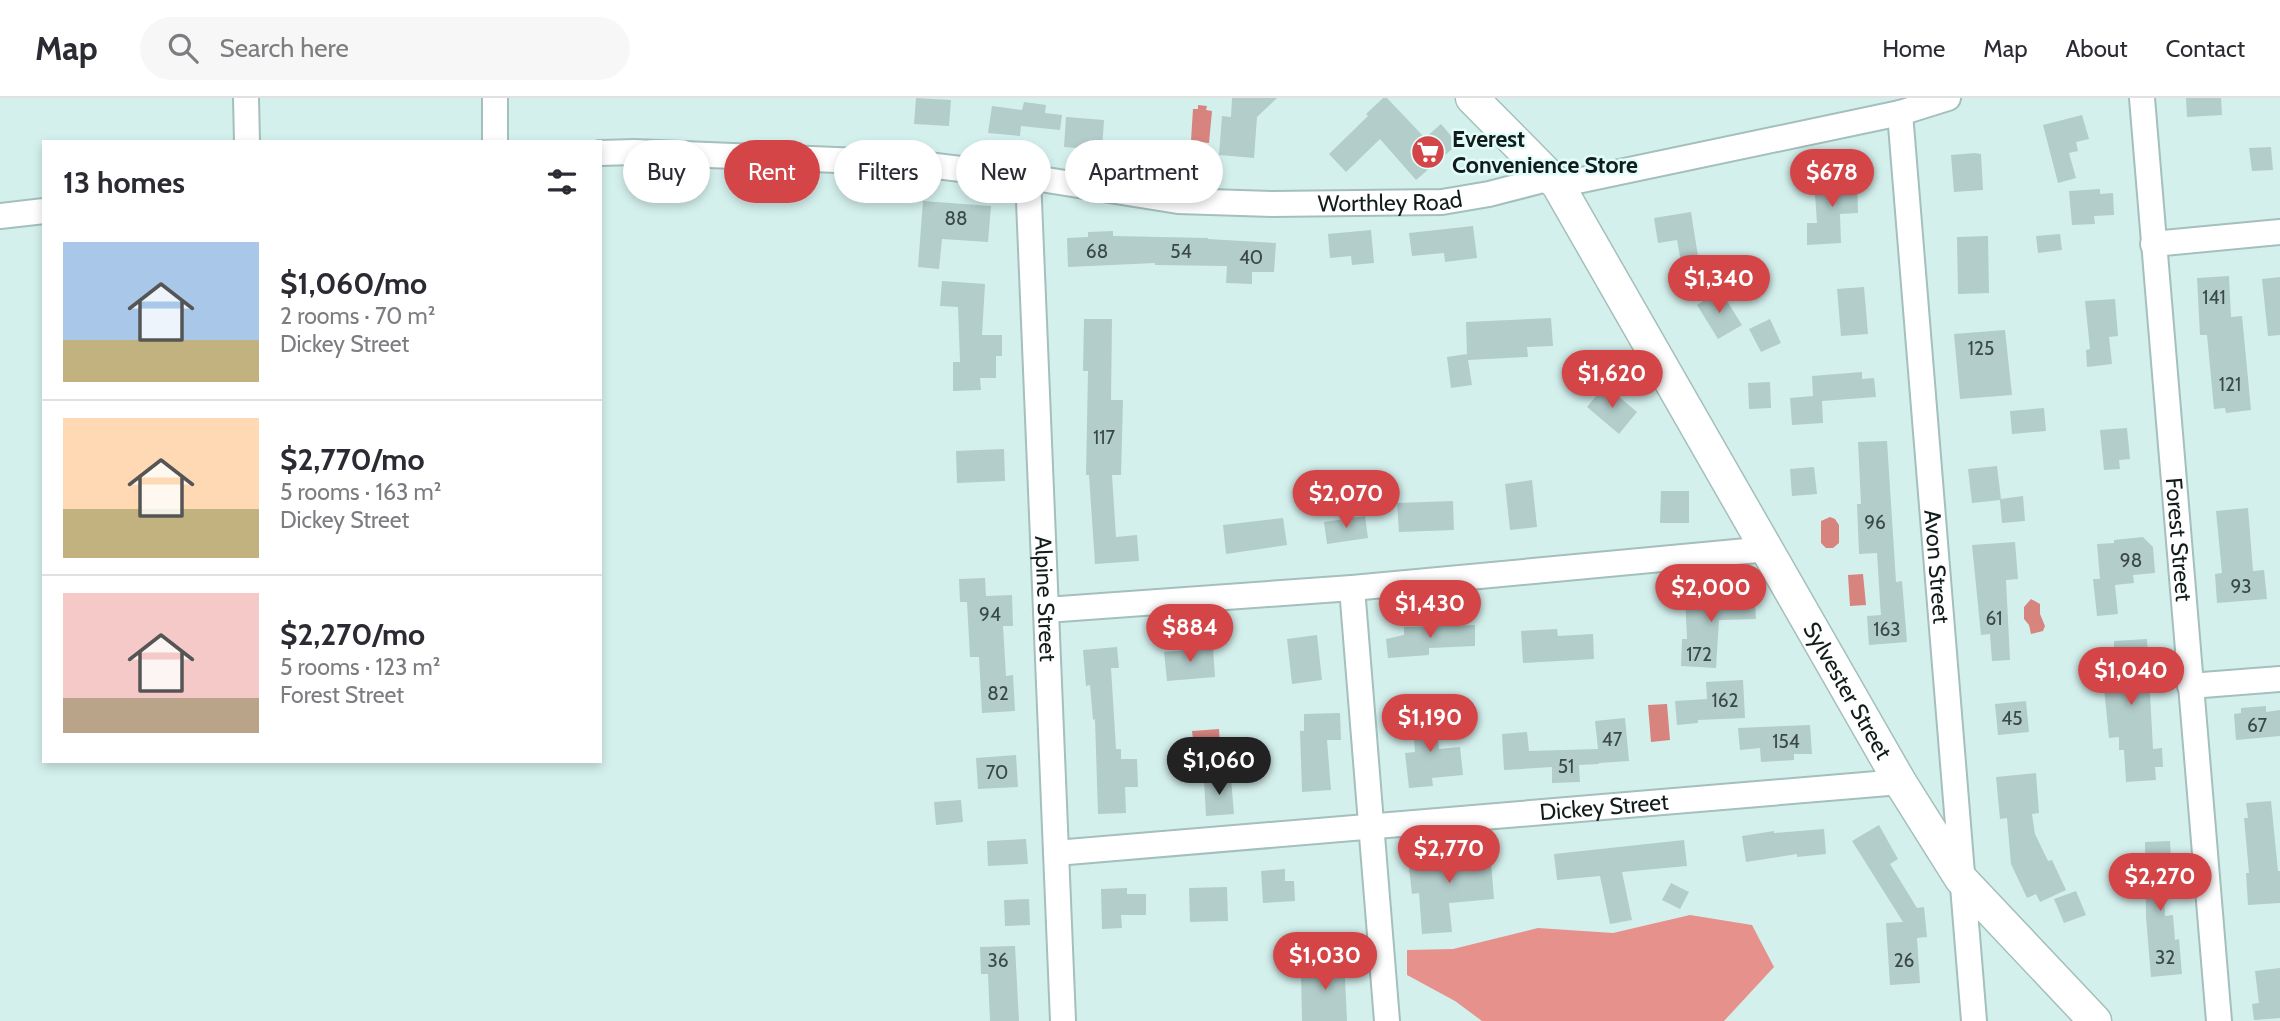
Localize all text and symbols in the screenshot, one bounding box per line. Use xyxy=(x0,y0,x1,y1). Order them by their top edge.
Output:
search box xyxy=(140,17,630,80)
text: Map xyxy=(35,28,98,68)
icon: search xyxy=(164,29,202,67)
text: Search here xyxy=(220,32,349,64)
text: Home xyxy=(1882,34,1945,63)
text: Map xyxy=(1983,34,2028,63)
text: About xyxy=(2066,34,2128,63)
text: Contact xyxy=(2166,34,2245,63)
place label: Everest Convenience Store xyxy=(1452,125,1638,179)
supermarket icon: Everest Convenience Store xyxy=(1409,133,1447,171)
chip: Buy xyxy=(623,140,710,203)
chip: Rent xyxy=(724,140,820,203)
chip: Filters xyxy=(834,140,942,203)
chip: New xyxy=(956,140,1051,203)
chip: Apartment xyxy=(1065,140,1223,203)
pin: $678 xyxy=(1791,150,1873,209)
text: $678 xyxy=(1806,158,1858,186)
icon: filters xyxy=(543,163,581,201)
text: 13 homes xyxy=(63,164,185,201)
street label: Worthley Road xyxy=(1317,185,1464,217)
house number: 88 xyxy=(944,207,968,230)
house number: 68 xyxy=(1086,240,1108,263)
house number: 54 xyxy=(1170,240,1192,263)
house number: 40 xyxy=(1239,246,1263,269)
pin: $1,340 xyxy=(1662,256,1776,315)
text: $1,340 xyxy=(1684,264,1754,292)
text: $1,060/mo xyxy=(280,265,427,302)
icon: home xyxy=(119,270,203,354)
house number: 141 xyxy=(2202,286,2226,309)
text: 2 rooms · 70 m² xyxy=(280,302,435,330)
text: Dickey Street xyxy=(280,330,409,358)
house number: 125 xyxy=(1968,337,1994,360)
pin: $1,620 xyxy=(1555,350,1669,410)
text: $1,620 xyxy=(1578,359,1646,387)
house number: 121 xyxy=(2219,373,2241,396)
house number: 117 xyxy=(1093,426,1115,449)
text: $2,770/mo xyxy=(280,441,425,478)
icon: home xyxy=(119,446,203,530)
pin: $2,070 xyxy=(1289,470,1403,530)
street label: Forest Street xyxy=(2160,476,2198,603)
text: 5 rooms · 163 m² xyxy=(280,478,441,506)
text: $2,070 xyxy=(1309,479,1383,507)
text: Dickey Street xyxy=(280,506,409,534)
street label: Avon Street xyxy=(1918,508,1956,625)
house number: 96 xyxy=(1864,511,1886,534)
street label: Alpine Street xyxy=(1029,535,1062,662)
house number: 98 xyxy=(2120,549,2142,572)
pin: $2,000 xyxy=(1654,564,1768,624)
text: $2,000 xyxy=(1671,573,1751,601)
house number: 93 xyxy=(2230,575,2252,598)
pin: $1,430 xyxy=(1373,580,1487,640)
text: $1,430 xyxy=(1395,589,1465,617)
house number: 94 xyxy=(979,603,1001,626)
pin: $884 xyxy=(1149,604,1231,664)
house number: 61 xyxy=(1986,607,2002,630)
text: $884 xyxy=(1162,613,1218,641)
text: $2,270/mo xyxy=(280,616,425,653)
street label: Sylvester Street xyxy=(1797,617,1898,764)
house number: 163 xyxy=(1873,618,1901,641)
icon: home xyxy=(119,621,203,705)
house number: 172 xyxy=(1686,643,1712,666)
pin: $1,040 xyxy=(2074,648,2188,707)
text: 5 rooms · 123 m² xyxy=(280,653,440,681)
text: $1,040 xyxy=(2094,656,2168,684)
text: Forest Street xyxy=(280,681,404,709)
house number: 82 xyxy=(987,682,1009,705)
house number: 162 xyxy=(1712,689,1738,712)
pin: $1,190 xyxy=(1373,694,1487,754)
text: $1,190 xyxy=(1398,703,1462,731)
house number: 45 xyxy=(2001,707,2023,730)
house number: 67 xyxy=(2247,714,2268,737)
house number: 47 xyxy=(1602,728,1623,751)
house number: 154 xyxy=(1772,730,1800,753)
pin: $1,060 xyxy=(1162,738,1276,797)
text: $1,060 xyxy=(1183,746,1255,774)
house number: 51 xyxy=(1558,755,1574,778)
house number: 70 xyxy=(986,761,1008,784)
street label: Dickey Street xyxy=(1538,788,1670,826)
pin: $2,770 xyxy=(1392,826,1506,885)
text: $2,770 xyxy=(1414,834,1484,862)
pin: $2,270 xyxy=(2103,854,2217,913)
text: $2,270 xyxy=(2125,862,2195,890)
pin: $1,030 xyxy=(1268,932,1382,992)
text: $1,030 xyxy=(1289,941,1361,969)
house number: 32 xyxy=(2155,946,2175,969)
house number: 36 xyxy=(987,949,1009,972)
house number: 26 xyxy=(1894,949,1914,972)

